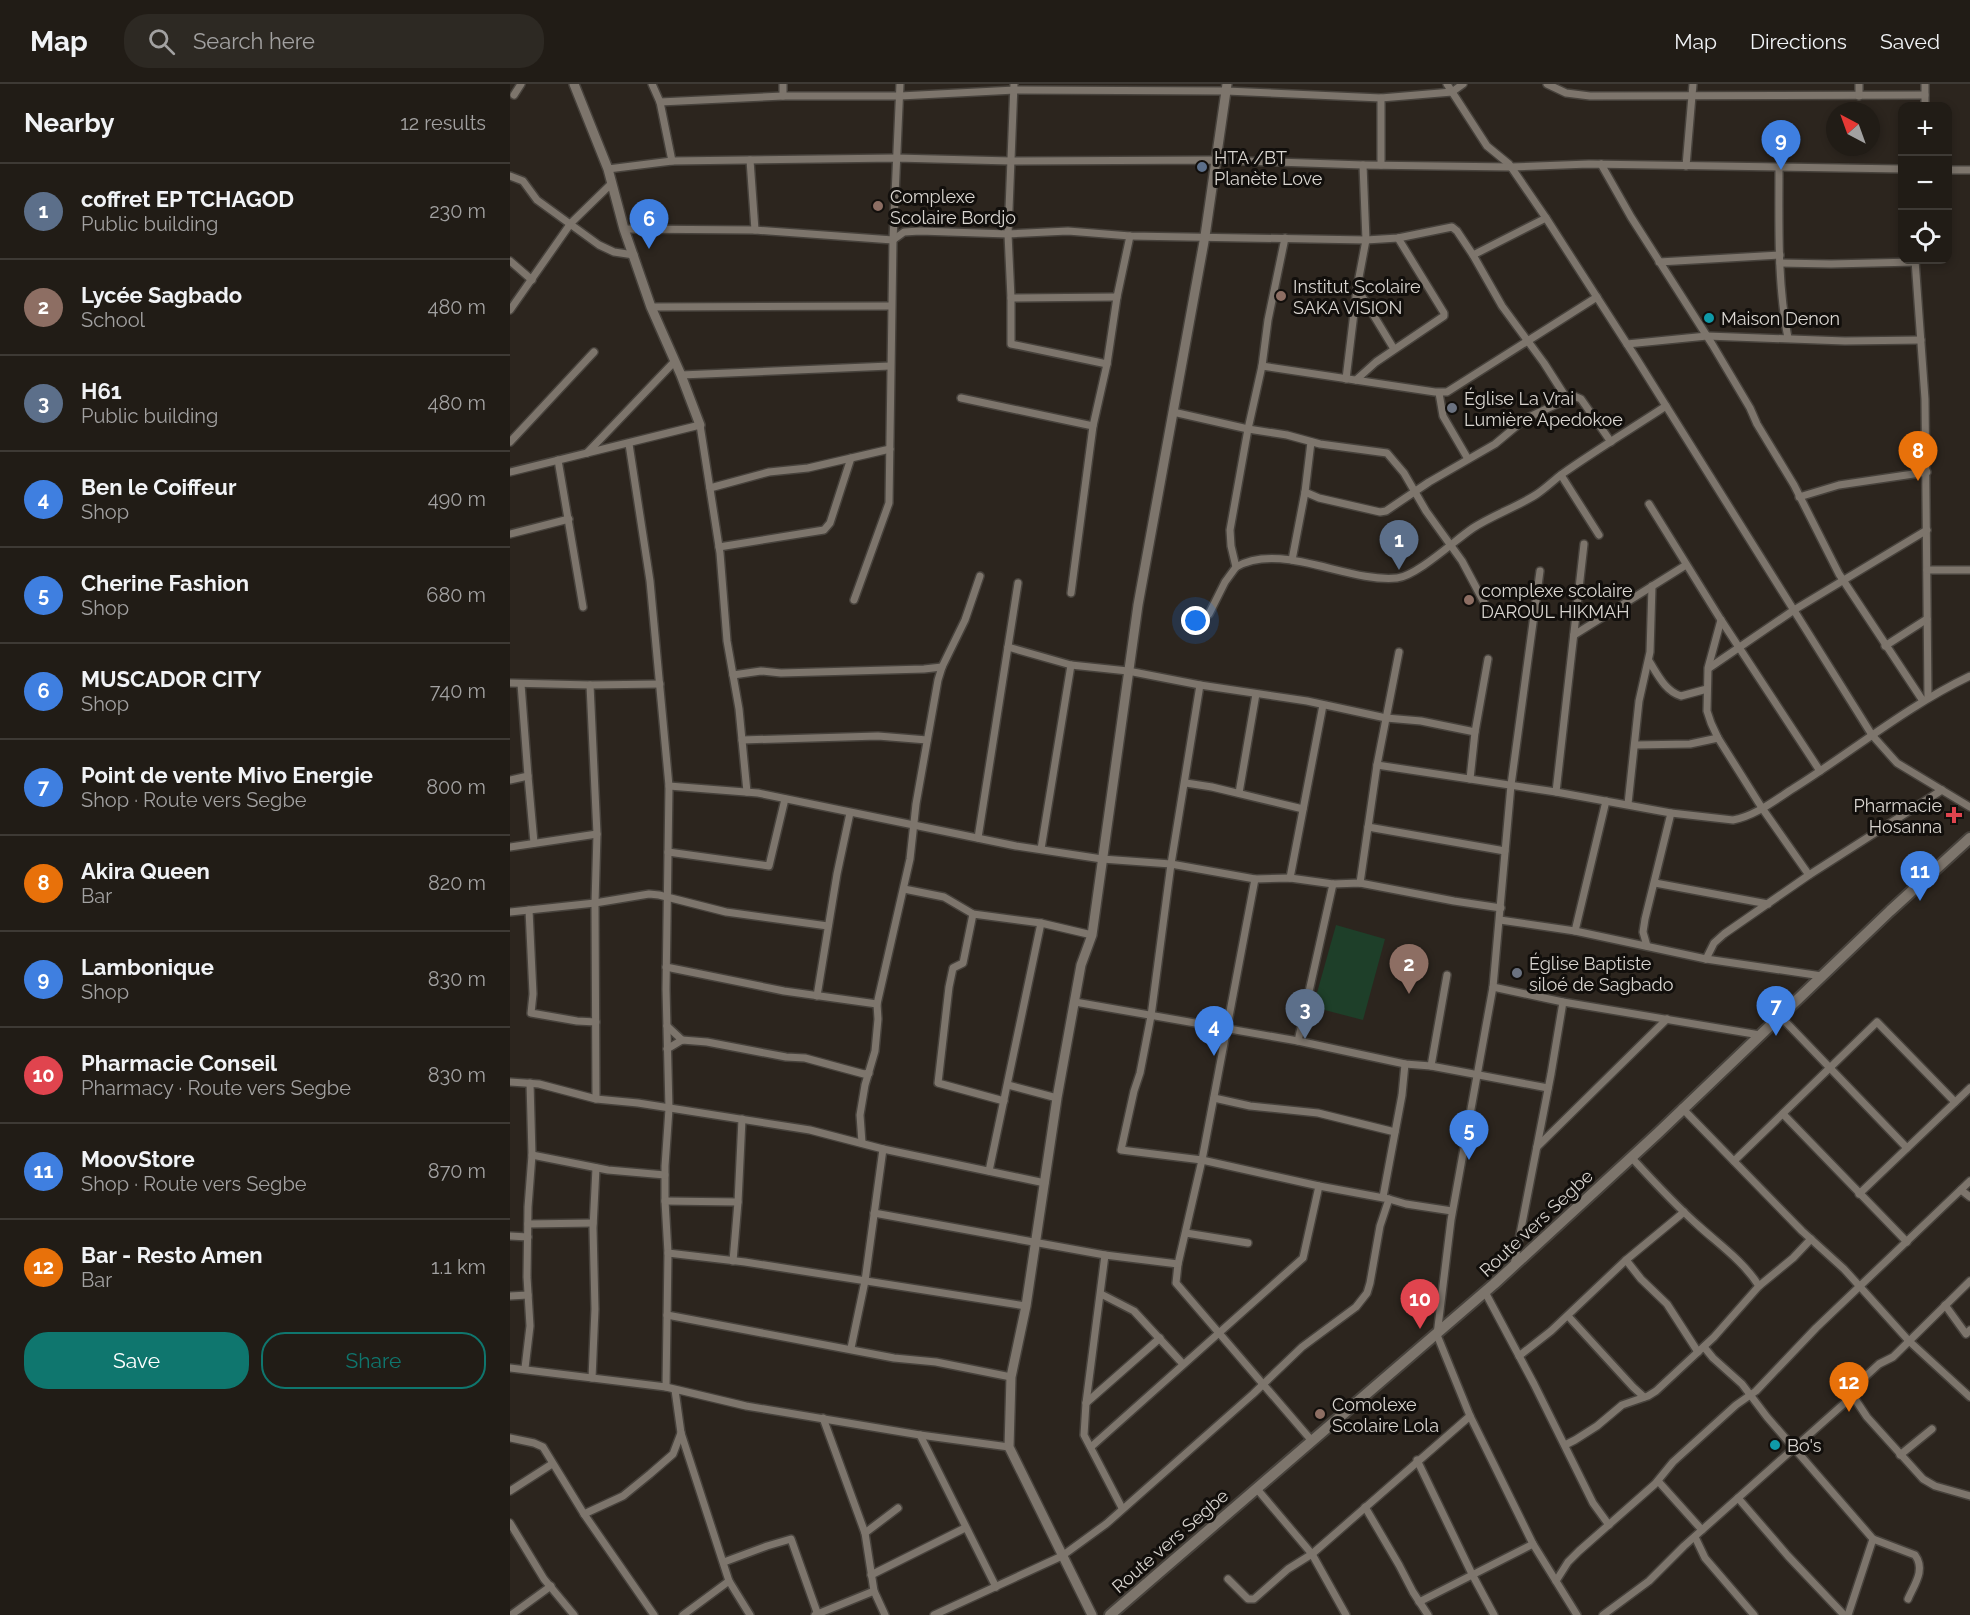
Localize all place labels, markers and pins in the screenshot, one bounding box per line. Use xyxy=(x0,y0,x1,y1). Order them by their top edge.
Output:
pin: 9 xyxy=(1762,120,1800,170)
place label: HTA /BT Planète Love xyxy=(1214,147,1323,189)
marker: HTA /BT Planète Love xyxy=(1195,160,1209,174)
place label: Complexe Scolaire Bordjo xyxy=(890,186,1016,228)
marker: Complexe Scolaire Bordjo xyxy=(871,199,885,213)
pin: 6 xyxy=(630,200,668,249)
place label: Institut Scolaire SAKA VISION xyxy=(1293,276,1421,318)
marker: Institut Scolaire SAKA VISION xyxy=(1274,289,1288,303)
place label: Maison Denon xyxy=(1721,308,1840,329)
marker: Maison Denon xyxy=(1702,311,1716,325)
place label: Église La Vrai Lumière Apedokoe xyxy=(1464,387,1623,430)
marker: Église La Vrai Lumière Apedokoe xyxy=(1445,401,1459,415)
pin: 8 xyxy=(1898,432,1938,481)
pin: 1 xyxy=(1380,520,1418,570)
place label: complexe scolaire DAROUL HIKMAH xyxy=(1481,580,1633,622)
marker: complexe scolaire DAROUL HIKMAH xyxy=(1462,593,1476,607)
place label: Pharmacie Hosanna xyxy=(1853,795,1942,837)
marker: Pharmacie Hosanna xyxy=(1947,808,1961,822)
pin: 11 xyxy=(1900,852,1940,901)
pin: 2 xyxy=(1390,944,1428,994)
place label: Église Baptiste siloé de Sagbado xyxy=(1529,952,1674,995)
marker: Église Baptiste siloé de Sagbado xyxy=(1510,966,1524,980)
pin: 7 xyxy=(1756,986,1796,1036)
pin: 3 xyxy=(1286,990,1324,1039)
pin: 4 xyxy=(1194,1006,1234,1056)
pin: 5 xyxy=(1450,1110,1488,1160)
pin: 10 xyxy=(1400,1280,1440,1329)
pin: 12 xyxy=(1830,1362,1868,1412)
place label: Comolexe Scolaire Lola xyxy=(1332,1394,1439,1436)
marker: Comolexe Scolaire Lola xyxy=(1313,1407,1327,1421)
place label: Bo's xyxy=(1787,1435,1822,1456)
marker: Bo's xyxy=(1768,1438,1782,1452)

